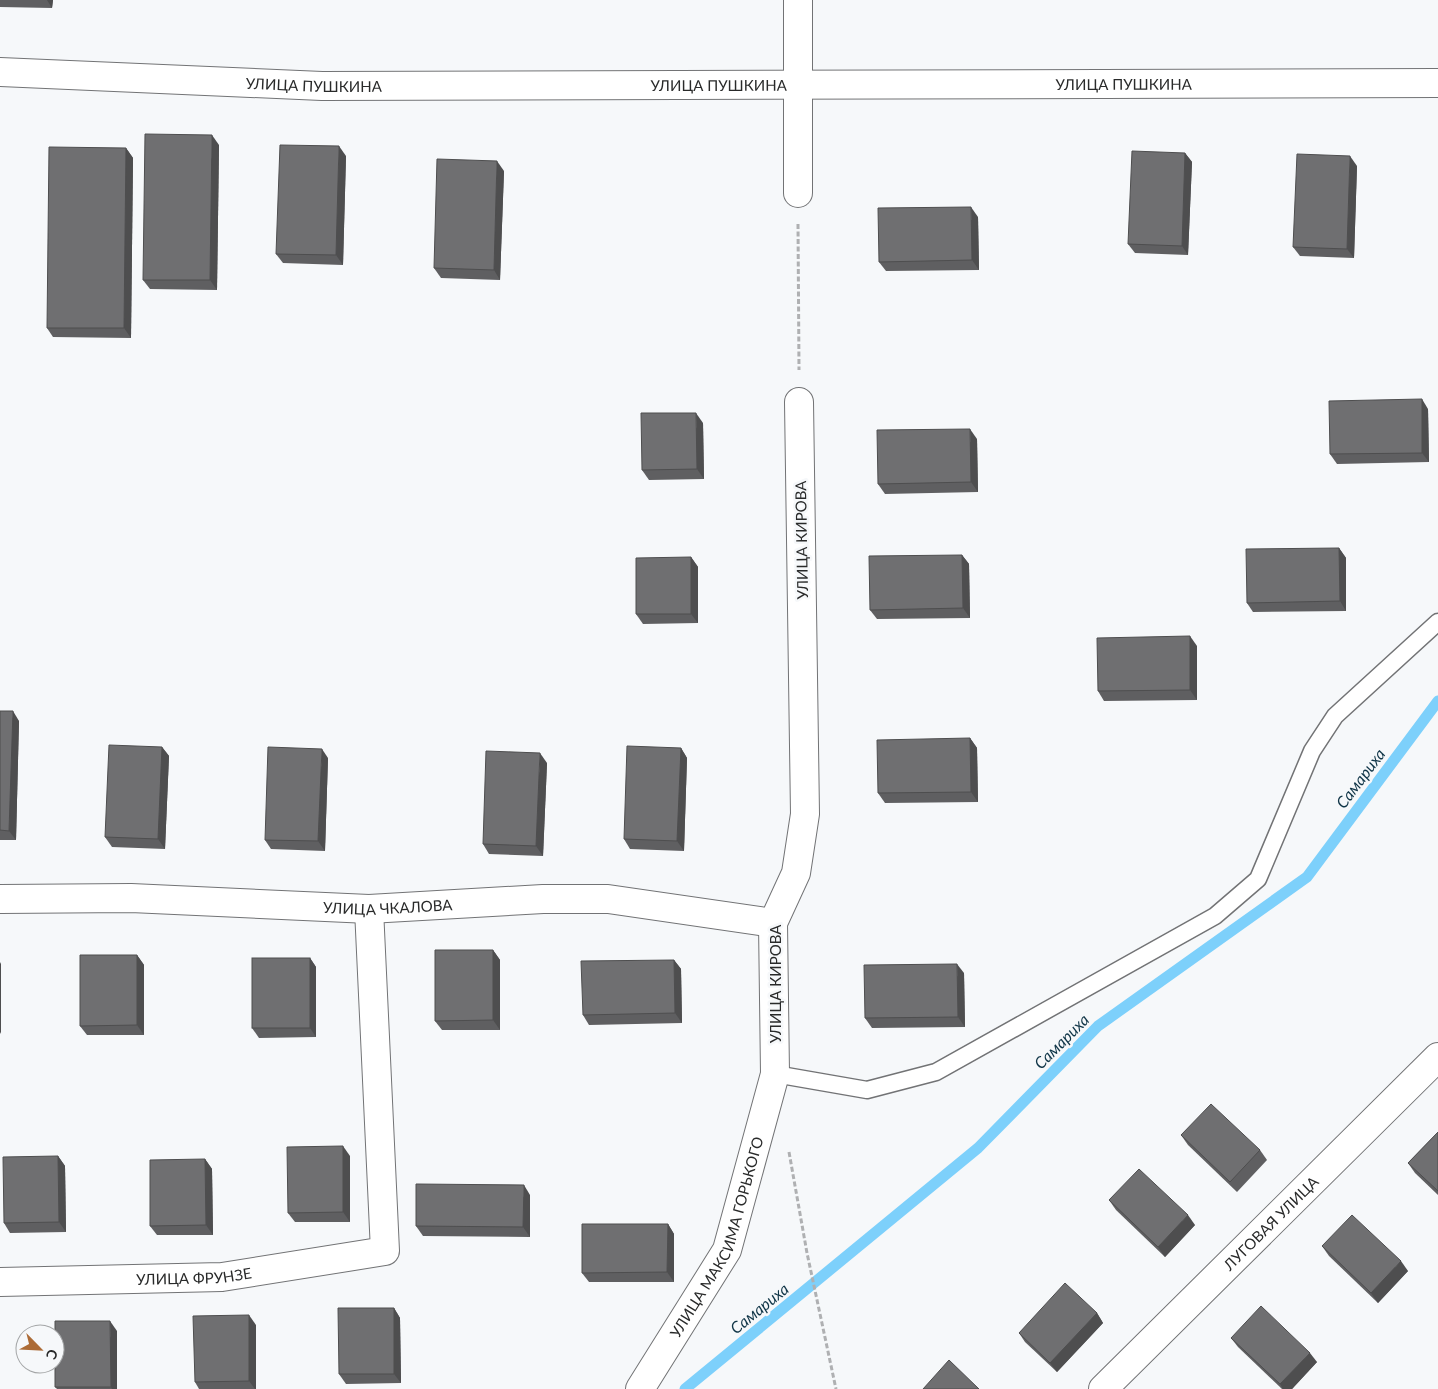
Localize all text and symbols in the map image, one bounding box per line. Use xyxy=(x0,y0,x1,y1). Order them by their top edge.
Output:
street label: УЛИЦА ПУШКИНА xyxy=(245,74,383,95)
street label: УЛИЦА ПУШКИНА xyxy=(1056,75,1193,93)
street label: УЛИЦА ПУШКИНА xyxy=(651,76,788,94)
street label: УЛИЦА КИРОВА xyxy=(791,480,811,600)
water label: Самариха xyxy=(1331,744,1389,812)
street label: УЛИЦА ЧКАЛОВА xyxy=(323,895,454,918)
street label: УЛИЦА КИРОВА xyxy=(766,924,784,1043)
water label: Самариха xyxy=(1030,1010,1092,1072)
street label: УЛИЦА МАКСИМА ГОРЬКОГО xyxy=(666,1135,767,1341)
street label: ЛУГОВАЯ УЛИЦА xyxy=(1219,1171,1322,1274)
street label: УЛИЦА ФРУНЗЕ xyxy=(136,1263,253,1288)
water label: Самариха xyxy=(726,1279,792,1337)
north arrow xyxy=(15,1324,65,1374)
text: С xyxy=(42,1347,62,1363)

